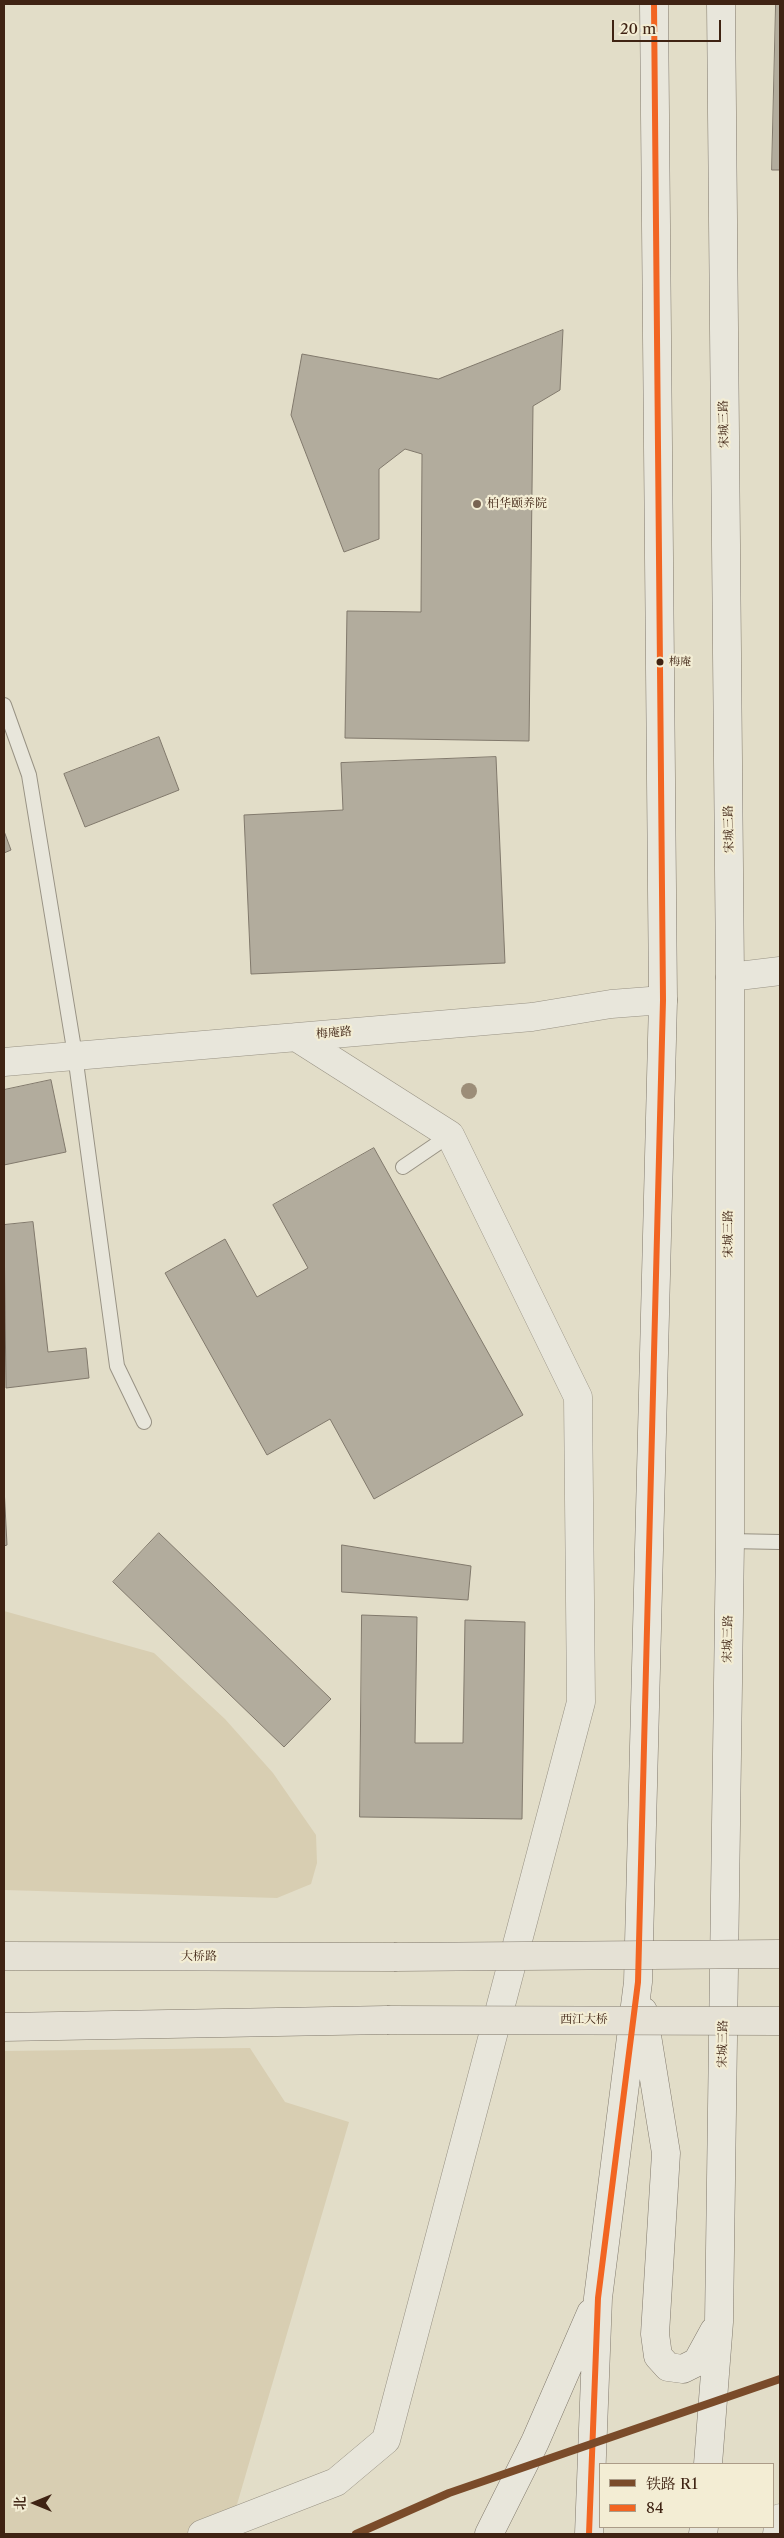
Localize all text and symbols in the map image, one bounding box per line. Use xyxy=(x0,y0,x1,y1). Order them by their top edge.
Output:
scale bar xyxy=(614,10,723,42)
text: 20 m xyxy=(620,19,656,38)
street label: 宋城三路 xyxy=(716,400,732,448)
place label: 柏华颐养院 xyxy=(487,497,547,511)
marker: 柏华颐养院 xyxy=(471,498,483,510)
place label: 梅庵 xyxy=(669,655,691,669)
marker: 梅庵 xyxy=(655,657,665,667)
street label: 宋城三路 xyxy=(721,805,737,853)
street label: 梅庵路 xyxy=(315,1024,353,1042)
street label: 宋城三路 xyxy=(722,1210,736,1258)
street label: 宋城三路 xyxy=(720,1615,736,1663)
street label: 大桥路 xyxy=(181,1950,217,1964)
street label: 西江大桥 xyxy=(560,2013,608,2027)
street label: 宋城三路 xyxy=(715,2020,731,2068)
legend xyxy=(599,2463,774,2528)
text: 铁路 R1 xyxy=(646,2474,698,2493)
north arrow xyxy=(10,2478,60,2528)
text: 北 xyxy=(11,2496,29,2510)
text: 84 xyxy=(646,2498,664,2517)

